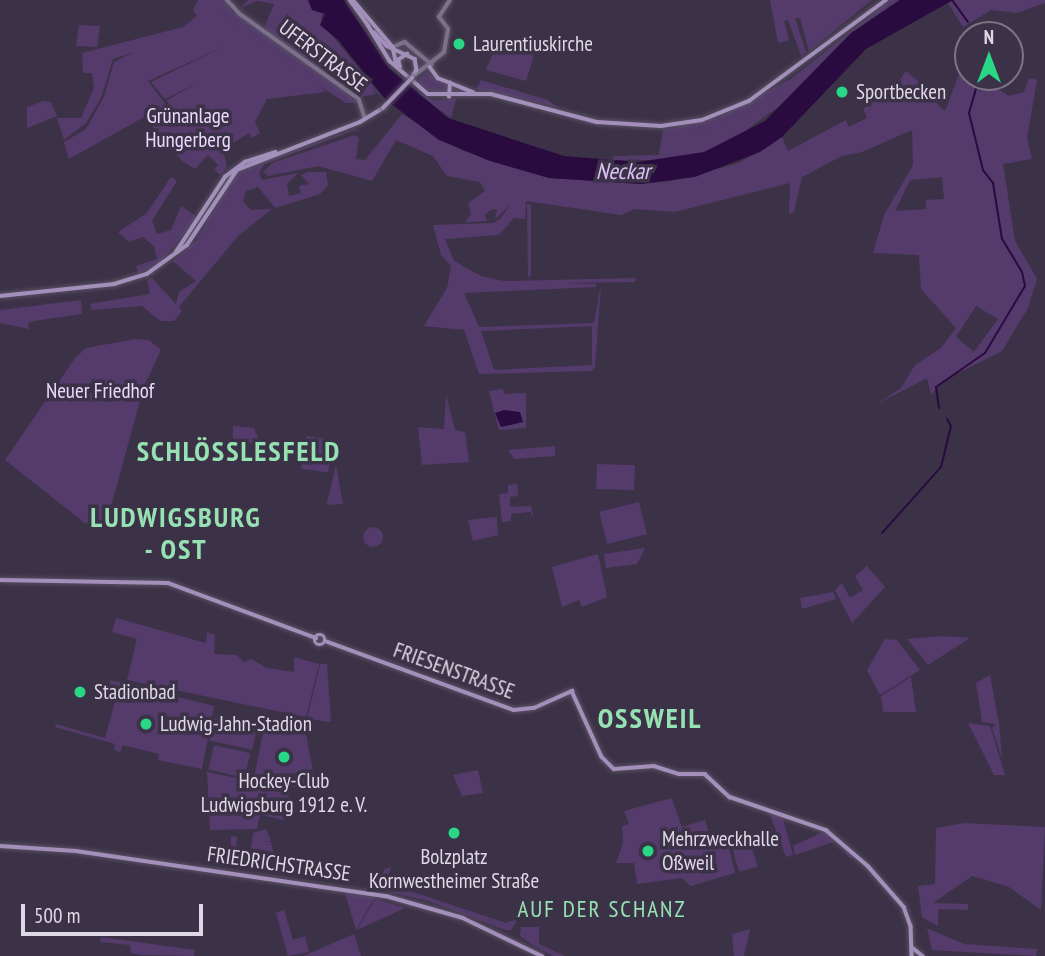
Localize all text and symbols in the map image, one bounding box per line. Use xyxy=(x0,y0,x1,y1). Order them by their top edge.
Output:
street label: UFERSTRASSE xyxy=(274,15,372,97)
north arrow xyxy=(954,21,1024,91)
text: N xyxy=(984,25,994,49)
place label: Laurentiuskirche xyxy=(473,31,593,57)
marker: Laurentiuskirche xyxy=(451,36,467,52)
place label: Sportbecken xyxy=(856,79,946,105)
marker: Sportbecken xyxy=(834,84,850,100)
park label: Grünanlage Hungerberg xyxy=(145,103,231,153)
water label: Neckar xyxy=(596,157,650,185)
park label: Neuer Friedhof xyxy=(46,378,154,404)
district label: SCHLÖSSLESFELD xyxy=(138,434,340,468)
district label: LUDWIGSBURG - OST xyxy=(92,500,260,566)
street label: FRIESENSTRASSE xyxy=(390,637,518,705)
place label: Stadionbad xyxy=(94,679,176,705)
marker: Stadionbad xyxy=(72,684,88,700)
district label: OSSWEIL xyxy=(599,701,701,735)
place label: Ludwig-Jahn-Stadion xyxy=(160,711,312,737)
marker: Ludwig-Jahn-Stadion xyxy=(138,716,154,732)
marker: Hockey-Club Ludwigsburg 1912 e. V. xyxy=(276,749,292,765)
place label: Hockey-Club Ludwigsburg 1912 e. V. xyxy=(200,768,368,818)
marker: Bolzplatz Kornwestheimer Straße xyxy=(446,825,462,841)
place label: Mehrzweckhalle Oßweil xyxy=(662,826,779,876)
street label: FRIEDRICHSTRASSE xyxy=(206,841,352,887)
marker: Mehrzweckhalle Oßweil xyxy=(640,843,656,859)
place label: Bolzplatz Kornwestheimer Straße xyxy=(369,844,539,894)
scale bar xyxy=(24,890,206,934)
district label: AUF DER SCHANZ xyxy=(519,895,685,923)
text: 500 m xyxy=(34,902,80,929)

